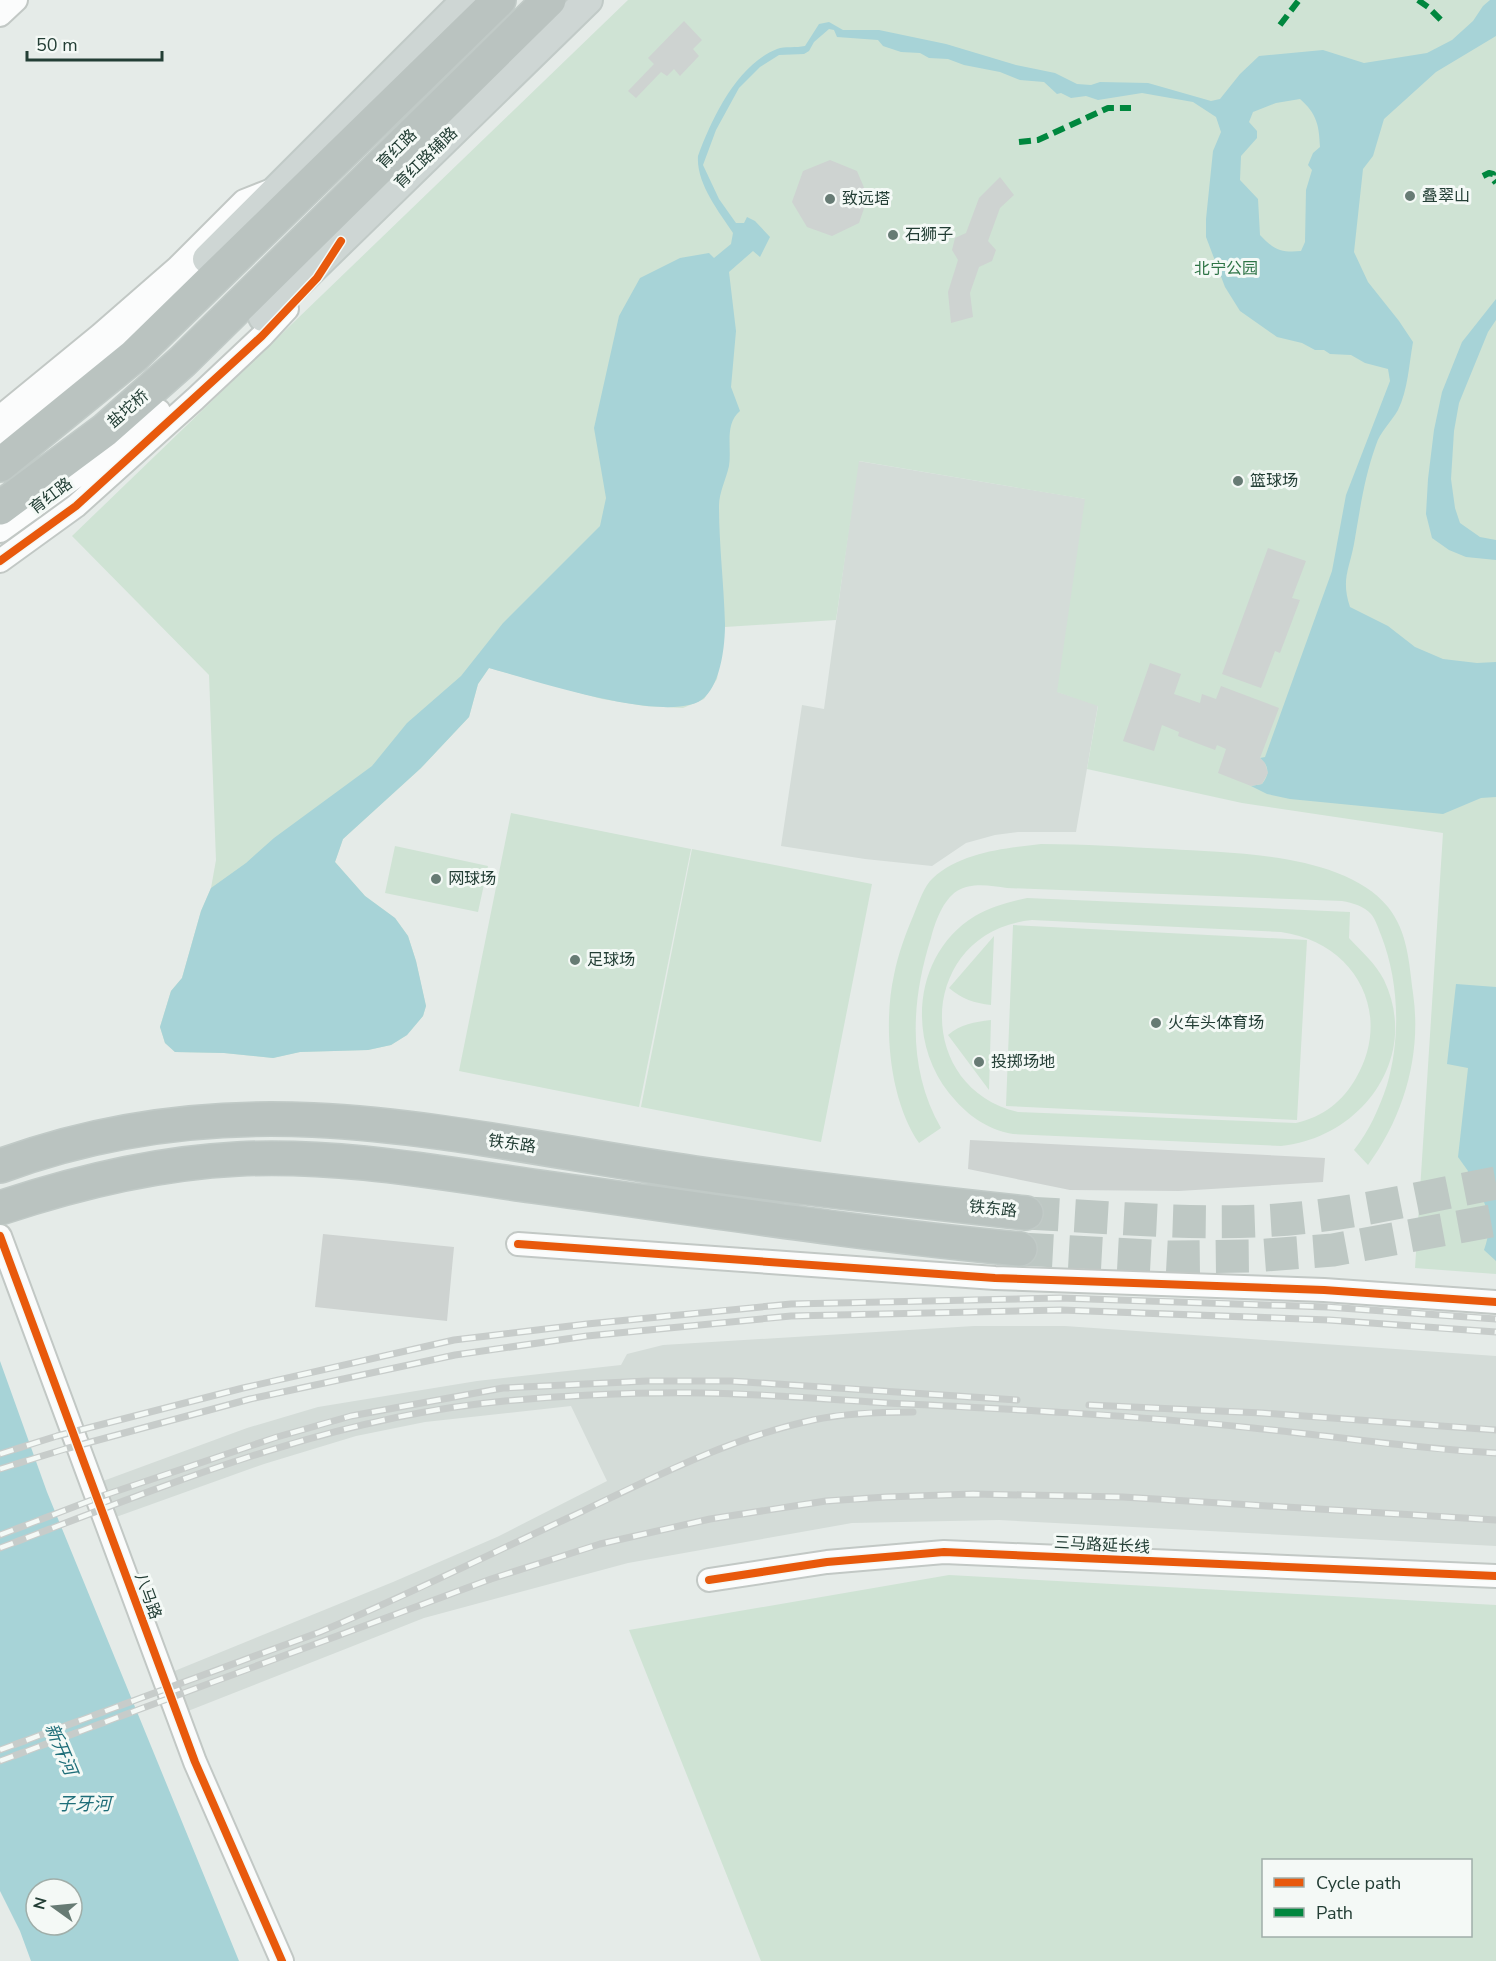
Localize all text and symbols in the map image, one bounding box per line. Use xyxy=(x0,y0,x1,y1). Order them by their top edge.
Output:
scale bar xyxy=(27,24,162,62)
text: 50 m xyxy=(36,33,78,57)
street label: 育红路辅路 xyxy=(390,122,462,194)
street label: 育红路 xyxy=(372,124,422,174)
place label: 叠翠山 xyxy=(1422,185,1470,207)
place label: 致远塔 xyxy=(842,188,890,210)
marker: 叠翠山 xyxy=(1403,189,1417,203)
marker: 致远塔 xyxy=(823,192,837,206)
place label: 石狮子 xyxy=(905,224,953,246)
marker: 石狮子 xyxy=(886,228,900,242)
park label: 北宁公园 xyxy=(1194,258,1258,280)
street label: 盐坨桥 xyxy=(103,385,153,433)
place label: 篮球场 xyxy=(1250,470,1298,492)
street label: 育红路 xyxy=(25,473,77,519)
marker: 篮球场 xyxy=(1231,474,1245,488)
place label: 网球场 xyxy=(448,868,496,890)
marker: 网球场 xyxy=(429,872,443,886)
place label: 足球场 xyxy=(587,949,635,971)
marker: 足球场 xyxy=(568,953,582,967)
place label: 火车头体育场 xyxy=(1168,1012,1264,1034)
marker: 火车头体育场 xyxy=(1149,1016,1163,1030)
place label: 投掷场地 xyxy=(991,1051,1055,1073)
marker: 投掷场地 xyxy=(972,1055,986,1069)
street label: 铁东路 xyxy=(487,1130,537,1158)
street label: 铁东路 xyxy=(968,1196,1018,1222)
street label: 三马路延长线 xyxy=(1053,1532,1151,1558)
street label: 八马路 xyxy=(129,1570,167,1622)
water label: 新开河 xyxy=(39,1719,84,1781)
water label: 子牙河 xyxy=(57,1792,114,1816)
legend xyxy=(1262,1859,1472,1937)
text: Cycle path xyxy=(1316,1871,1401,1895)
north arrow xyxy=(24,1877,84,1937)
text: N xyxy=(28,1895,53,1912)
text: Path xyxy=(1316,1901,1353,1925)

